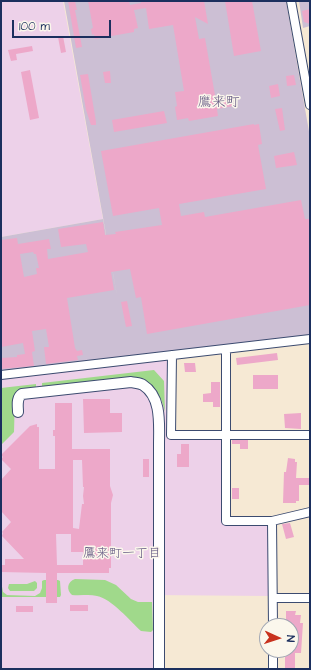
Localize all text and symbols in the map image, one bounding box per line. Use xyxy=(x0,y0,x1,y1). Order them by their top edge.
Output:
scale bar xyxy=(14,12,113,38)
text: 100 m xyxy=(19,18,50,35)
district label: 鷹来町 xyxy=(198,95,240,111)
district label: 鷹来町一丁目 xyxy=(83,546,161,562)
north arrow xyxy=(259,618,299,658)
text: N xyxy=(283,635,298,642)

